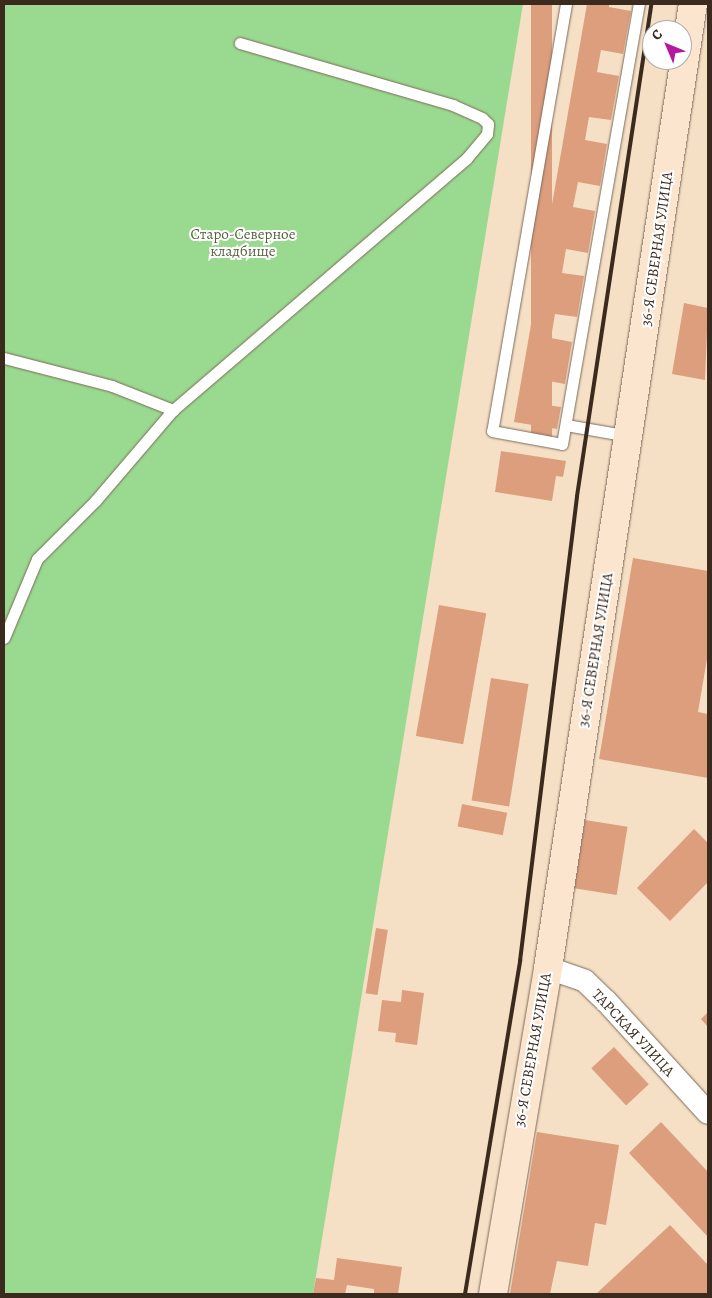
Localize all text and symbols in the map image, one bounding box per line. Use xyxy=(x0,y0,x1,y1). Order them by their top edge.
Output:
north arrow xyxy=(642,20,692,70)
text: С xyxy=(647,25,667,45)
street label: 36-Я СЕВЕРНАЯ УЛИЦА xyxy=(637,170,677,328)
park label: Старо-Северное кладбище xyxy=(190,225,296,260)
street label: 36-Я СЕВЕРНАЯ УЛИЦА xyxy=(575,572,617,728)
street label: 36-Я СЕВЕРНАЯ УЛИЦА xyxy=(511,972,555,1128)
street label: ТАРСКАЯ УЛИЦА xyxy=(588,986,678,1080)

